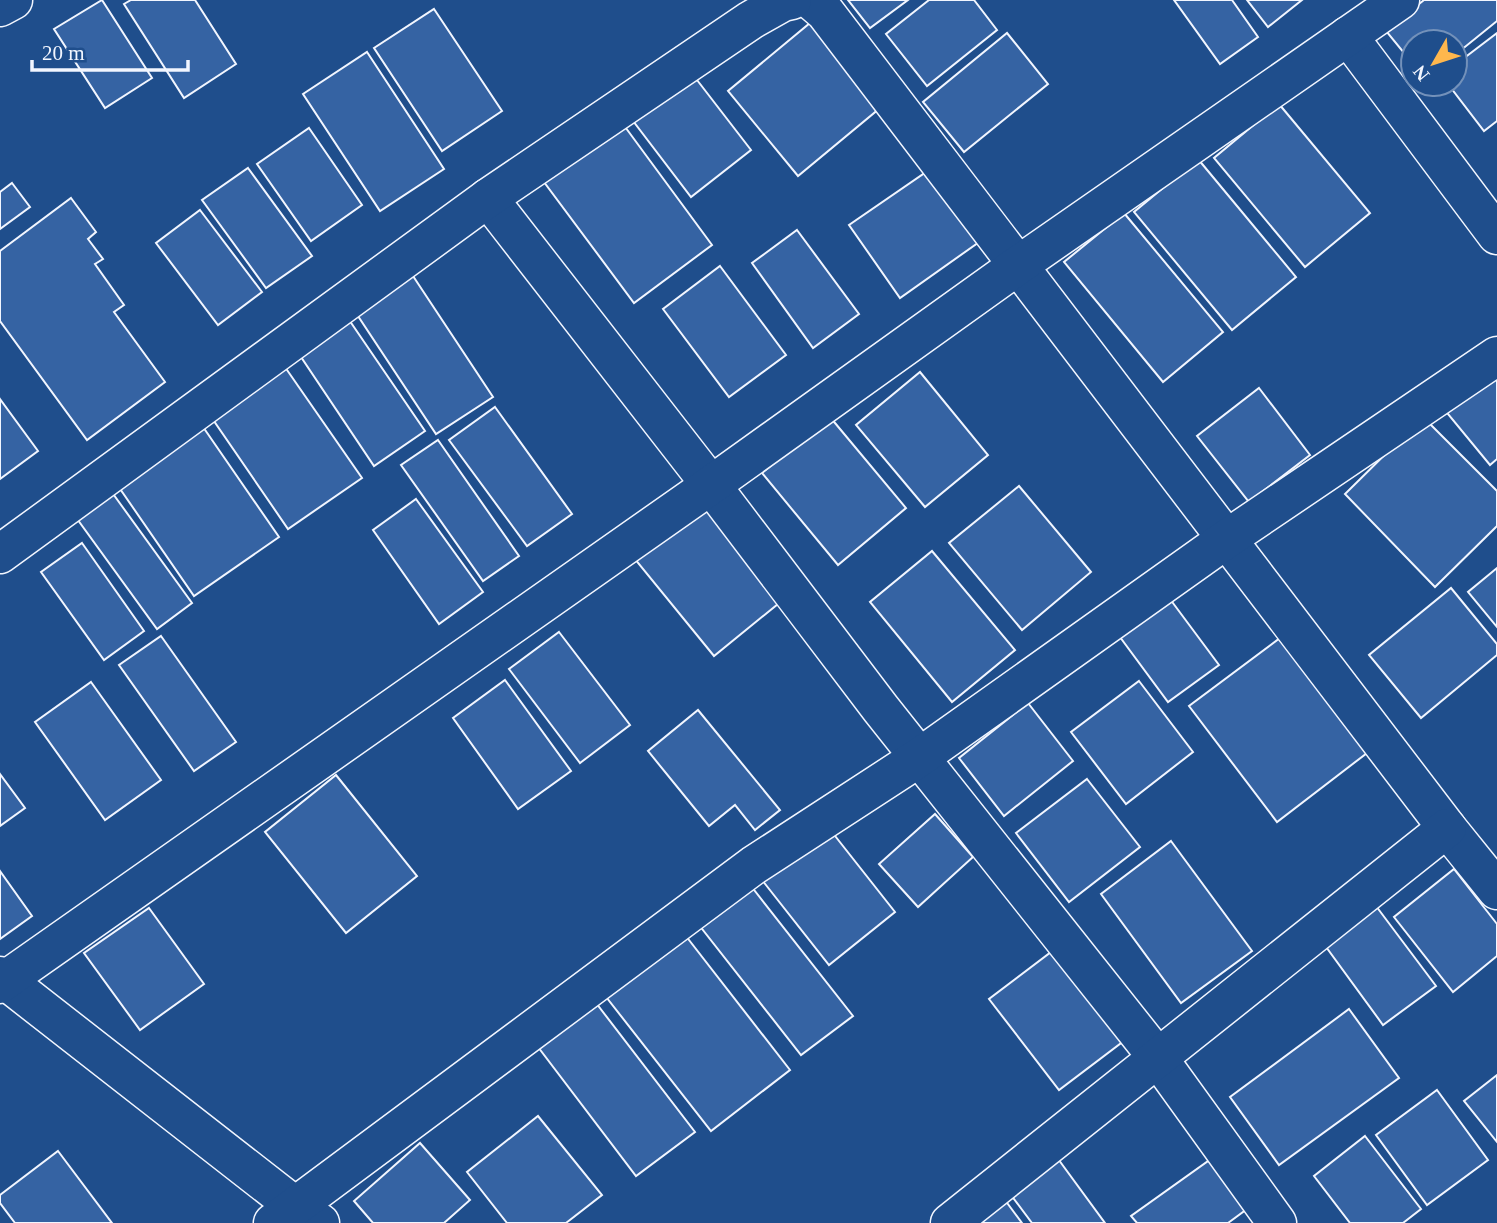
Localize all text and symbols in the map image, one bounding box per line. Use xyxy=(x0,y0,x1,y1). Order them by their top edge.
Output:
scale bar xyxy=(32,28,187,72)
north arrow xyxy=(1399,28,1469,98)
text: 20 m xyxy=(42,41,85,65)
text: N xyxy=(1409,61,1434,85)

